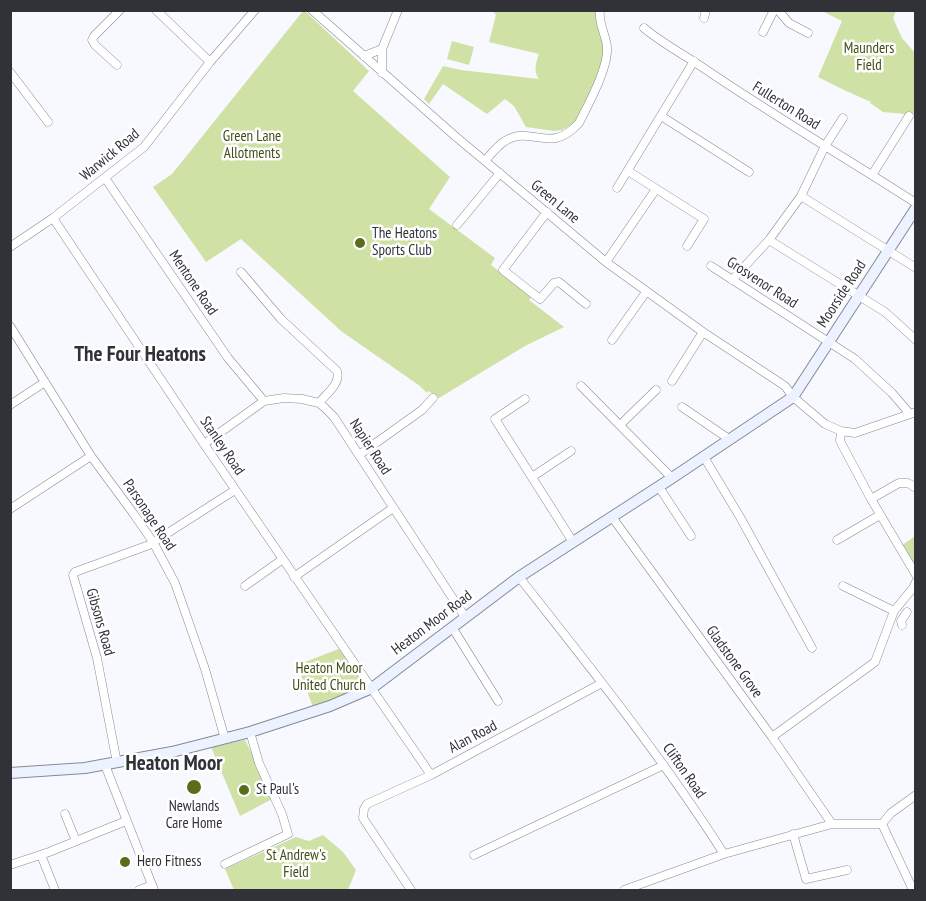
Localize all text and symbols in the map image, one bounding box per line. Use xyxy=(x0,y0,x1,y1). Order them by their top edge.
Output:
park label: Maunders Field xyxy=(844,40,894,75)
street label: Fullerton Road xyxy=(749,78,823,134)
street label: Warwick Road xyxy=(77,125,143,185)
park label: Green Lane Allotments xyxy=(223,128,281,163)
street label: Green Lane xyxy=(527,176,583,228)
place label: The Heatons Sports Club xyxy=(372,225,437,260)
marker: The Heatons Sports Club xyxy=(353,236,367,250)
street label: Mentone Road xyxy=(165,247,221,319)
street label: Grosvenor Road xyxy=(723,253,801,313)
street label: Moorside Road xyxy=(814,257,870,331)
district label: The Four Heatons xyxy=(74,342,206,368)
street label: Stanley Road xyxy=(196,413,248,479)
street label: Napier Road xyxy=(345,416,395,478)
street label: Parsonage Road xyxy=(119,476,179,554)
street label: Gibsons Road xyxy=(82,586,118,658)
street label: Heaton Moor Road xyxy=(388,587,476,659)
street label: Gladstone Grove xyxy=(702,622,766,702)
park label: Heaton Moor United Church xyxy=(292,660,366,695)
street label: Alan Road xyxy=(446,717,500,757)
street label: Clifton Road xyxy=(659,740,709,802)
district label: Heaton Moor xyxy=(126,751,222,777)
marker: Newlands Care Home xyxy=(185,778,203,796)
place label: St Paul's xyxy=(256,781,299,799)
marker: St Paul's xyxy=(237,783,251,797)
place label: Newlands Care Home xyxy=(166,798,222,833)
park label: St Andrew's Field xyxy=(266,847,326,882)
place label: Hero Fitness xyxy=(137,853,201,871)
marker: Hero Fitness xyxy=(118,855,132,869)

